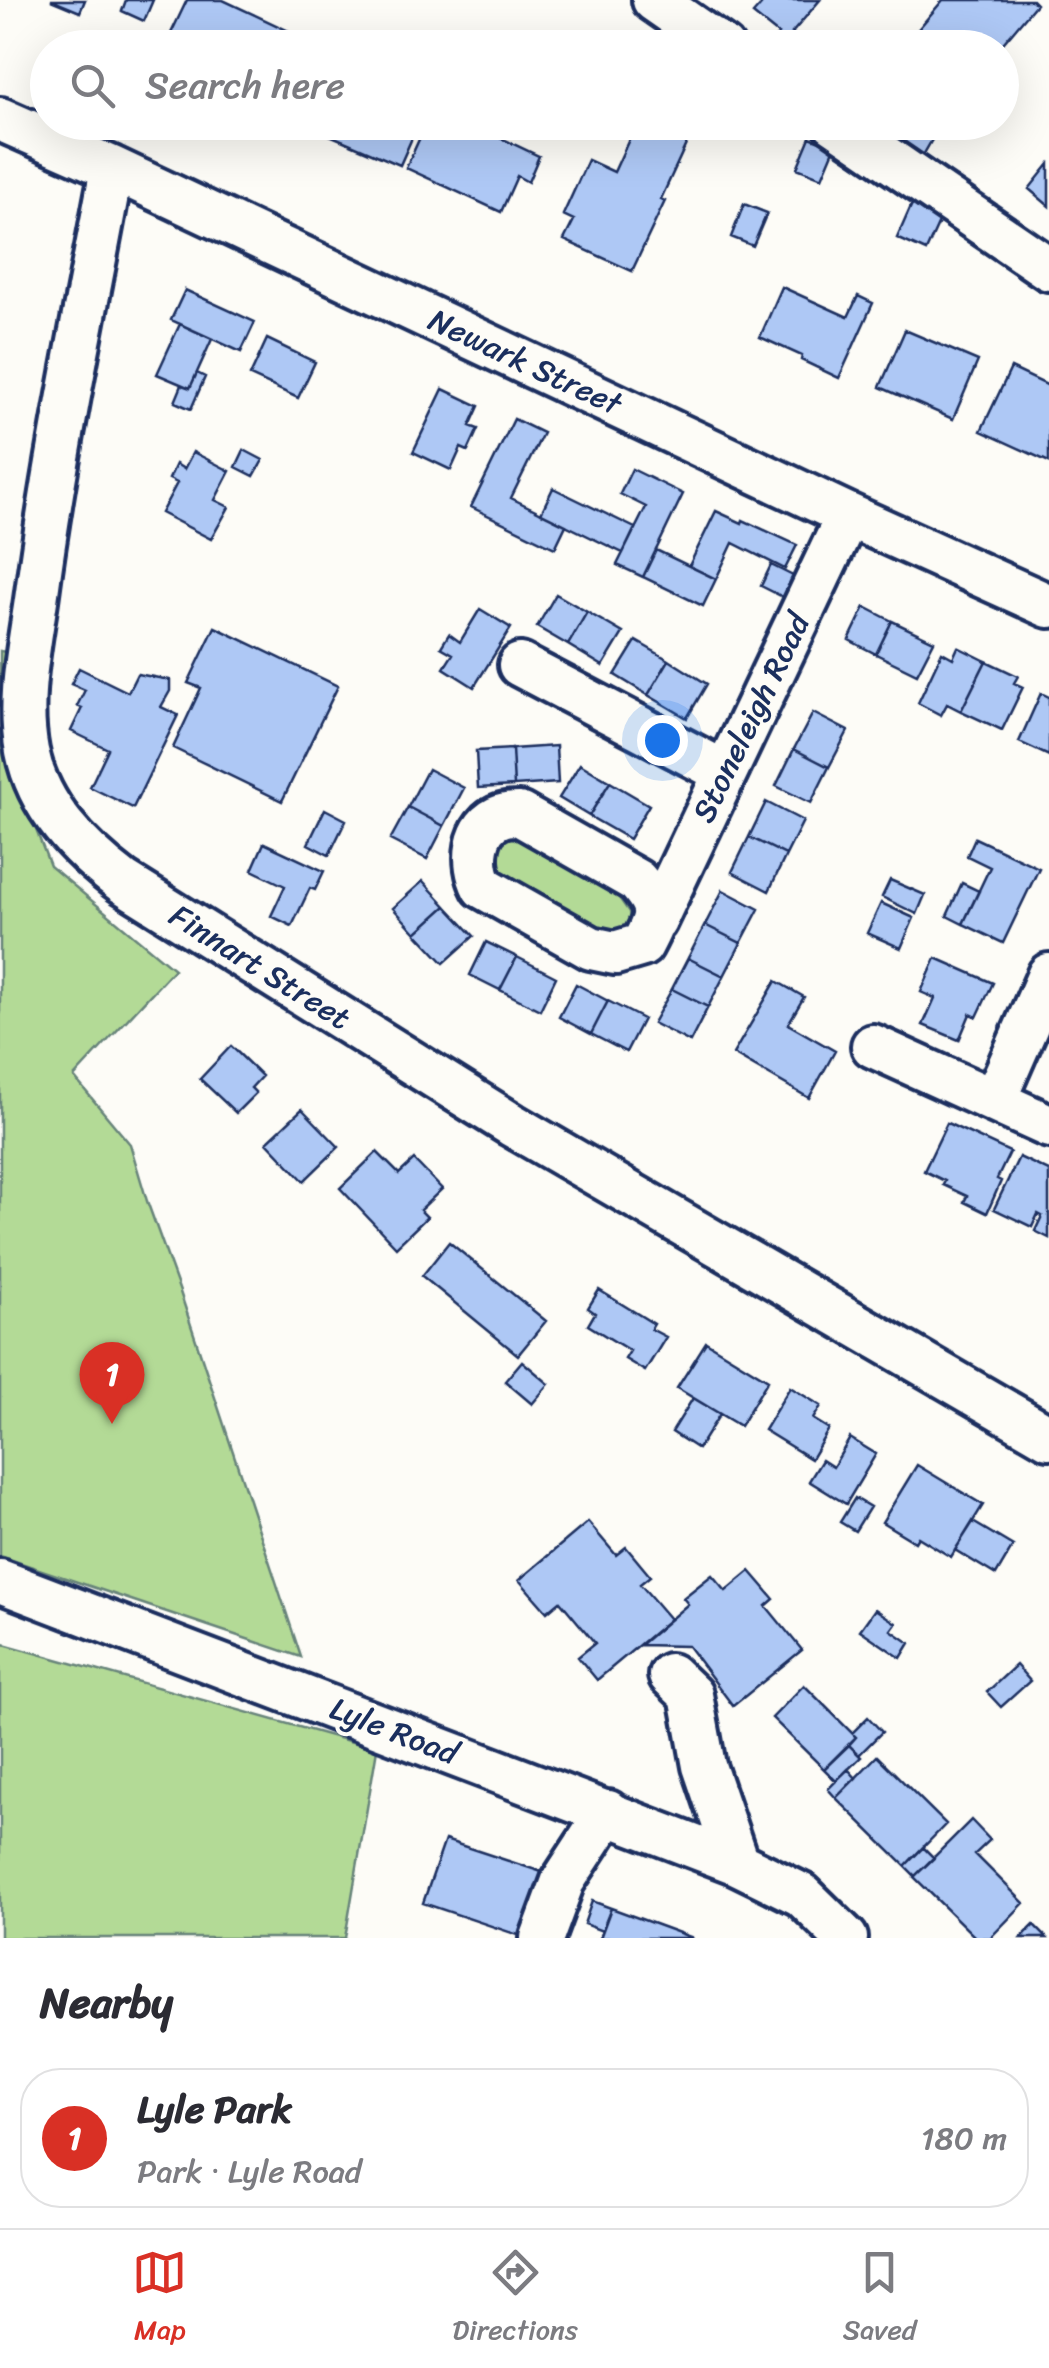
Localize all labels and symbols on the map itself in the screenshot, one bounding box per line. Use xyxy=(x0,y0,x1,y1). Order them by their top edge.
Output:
street label: Newark Street xyxy=(419,292,632,432)
street label: Stoneleigh Road xyxy=(676,601,827,833)
your location xyxy=(637,715,688,766)
street label: Finnart Street xyxy=(157,888,363,1046)
pin: 1 xyxy=(80,1342,144,1424)
street label: Lyle Road xyxy=(321,1680,469,1782)

